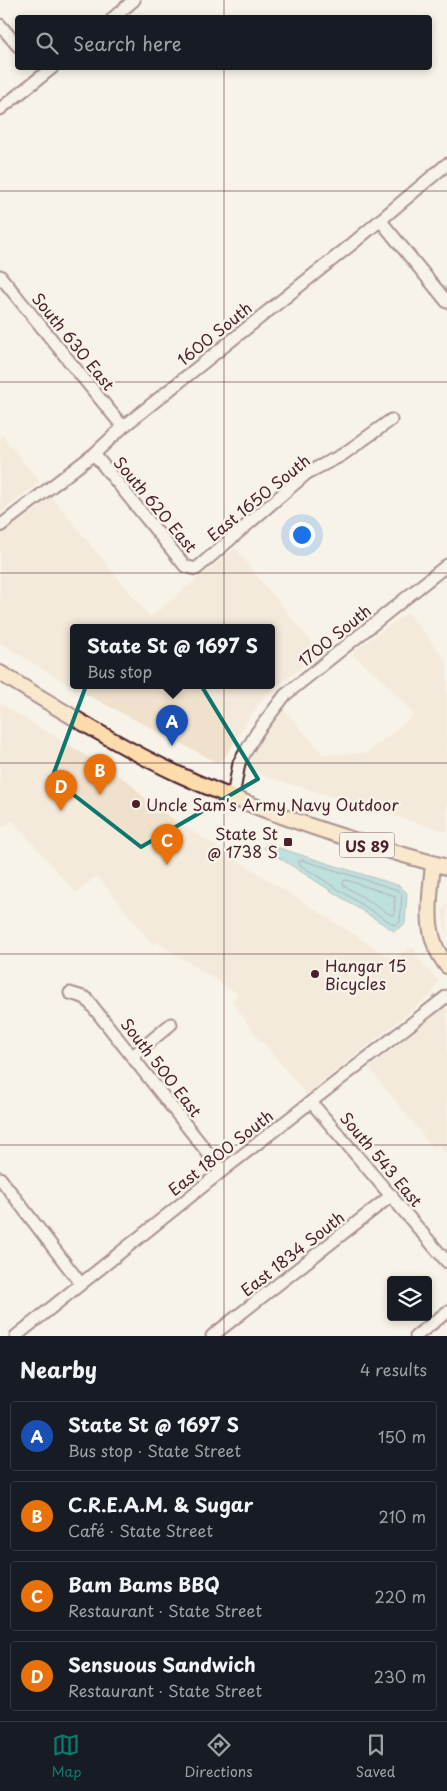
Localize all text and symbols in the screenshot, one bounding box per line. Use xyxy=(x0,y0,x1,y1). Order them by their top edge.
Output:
search box xyxy=(15,15,432,70)
icon: search xyxy=(33,29,61,57)
text: Search here xyxy=(73,29,182,57)
street label: South 630 East xyxy=(27,287,121,395)
street label: 1600 South xyxy=(172,295,256,371)
street label: East 1650 South xyxy=(201,448,315,546)
street label: South 620 East xyxy=(109,451,203,557)
your location xyxy=(289,522,315,548)
street label: 1700 South xyxy=(292,598,376,672)
popup xyxy=(70,624,275,689)
text: State St @ 1697 S xyxy=(87,631,258,659)
text: Bus stop xyxy=(87,659,152,683)
pin: A xyxy=(156,705,188,746)
pin: B xyxy=(84,754,116,795)
pin: D xyxy=(45,770,77,811)
place label: Uncle Sam's Army Navy Outdoor xyxy=(146,792,399,816)
marker: Uncle Sam's Army Navy Outdoor xyxy=(130,798,142,810)
place label: State St @ 1738 S xyxy=(208,821,278,863)
pin: C xyxy=(151,824,183,865)
road number: US 89 xyxy=(340,832,394,858)
marker: State St @ 1738 S xyxy=(282,836,294,848)
place label: Hangar 15 Bicycles xyxy=(325,953,407,995)
marker: Hangar 15 Bicycles xyxy=(309,968,321,980)
street label: South 500 East xyxy=(116,1013,208,1121)
street label: East 1800 South xyxy=(162,1103,278,1201)
street label: South 543 East xyxy=(335,1106,429,1212)
street label: East 1834 South xyxy=(235,1205,349,1301)
map controls xyxy=(387,1276,432,1321)
button: layers xyxy=(387,1276,432,1321)
text: Nearby xyxy=(20,1353,97,1385)
text: 4 results xyxy=(360,1357,427,1381)
text: State St @ 1697 S xyxy=(68,1410,239,1438)
text: A xyxy=(31,1424,43,1448)
text: 150 m xyxy=(378,1424,426,1448)
text: Bus stop · State Street xyxy=(68,1438,241,1462)
text: C.R.E.A.M. & Sugar xyxy=(68,1490,253,1518)
text: B xyxy=(32,1504,42,1528)
text: 210 m xyxy=(378,1504,426,1528)
text: Café · State Street xyxy=(68,1518,213,1542)
text: Bam Bams BBQ xyxy=(68,1570,220,1598)
text: C xyxy=(31,1584,43,1608)
text: 220 m xyxy=(375,1584,426,1608)
text: Restaurant · State Street xyxy=(68,1598,262,1622)
text: Sensuous Sandwich xyxy=(68,1650,256,1678)
text: D xyxy=(31,1664,43,1688)
text: 230 m xyxy=(374,1664,426,1688)
text: Restaurant · State Street xyxy=(68,1678,262,1702)
tab: Map xyxy=(52,1731,81,1782)
tab: Directions xyxy=(185,1731,253,1782)
tab: Saved xyxy=(356,1731,395,1782)

